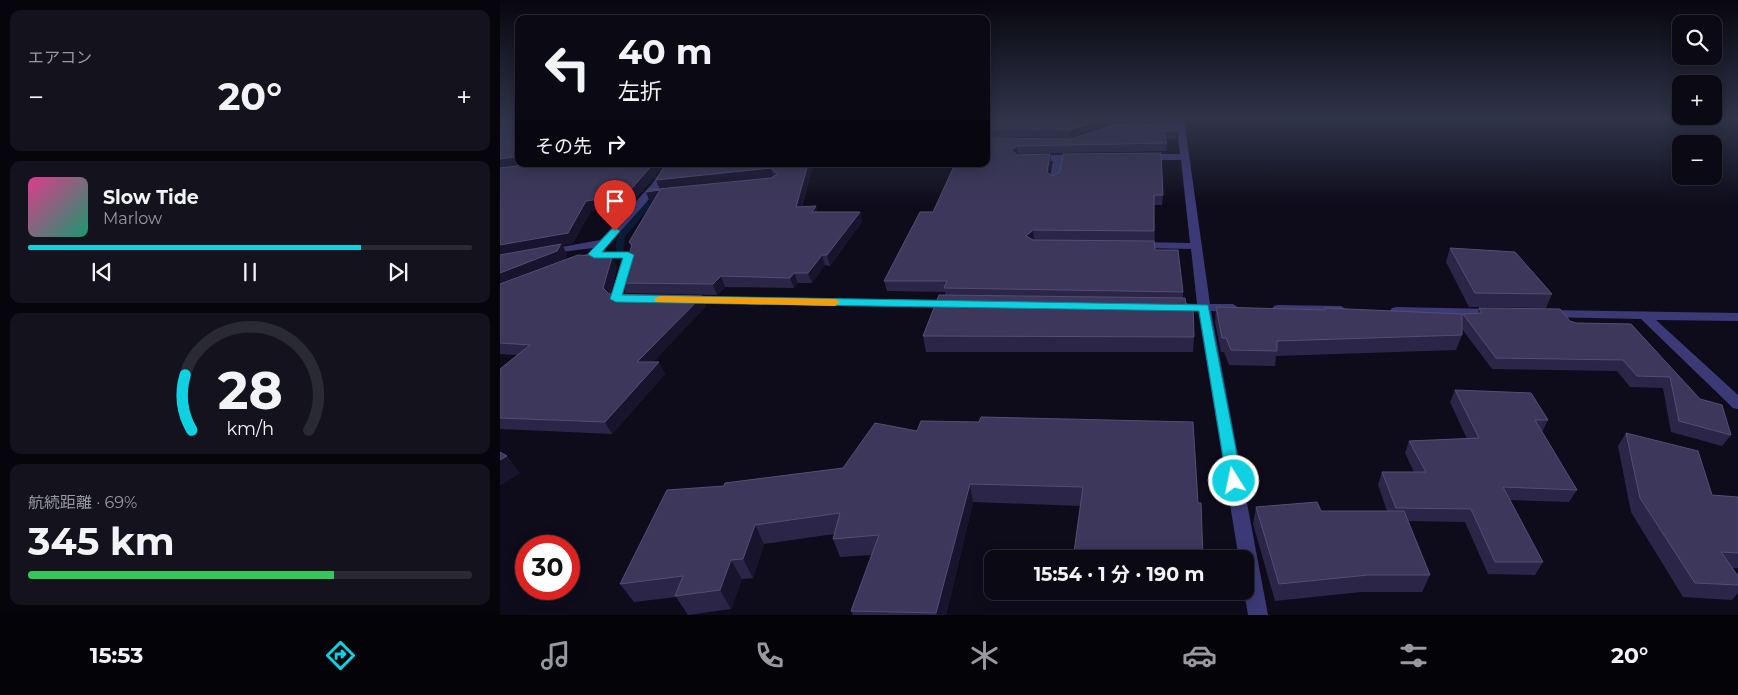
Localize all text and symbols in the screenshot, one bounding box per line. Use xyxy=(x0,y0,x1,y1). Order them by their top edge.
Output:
map controls xyxy=(1672,15,1722,185)
button: search xyxy=(1672,15,1722,65)
text: 40 m xyxy=(618,30,713,73)
icon: left xyxy=(535,35,600,100)
text: エアコン xyxy=(28,48,92,67)
text: 20° xyxy=(218,73,282,120)
button: + xyxy=(1672,75,1722,125)
text: 左折 xyxy=(618,78,662,105)
text: − xyxy=(28,80,44,114)
text: + xyxy=(456,80,472,114)
icon: right xyxy=(602,130,630,158)
text: その先 xyxy=(535,135,592,158)
button: − xyxy=(1672,135,1722,185)
pin xyxy=(594,180,636,231)
text: Slow Tide xyxy=(103,186,199,209)
icon: arrive xyxy=(601,187,629,215)
text: Marlow xyxy=(103,209,162,228)
icon: previous xyxy=(88,258,116,286)
icon: pause xyxy=(236,258,264,286)
icon: next xyxy=(384,258,412,286)
text: 28 xyxy=(217,359,283,422)
text: km/h xyxy=(226,418,274,439)
position arrow xyxy=(1207,454,1259,506)
text: 航続距離 · 69% xyxy=(28,493,137,512)
text: 345 km xyxy=(28,518,175,565)
speed limit sign: 30 xyxy=(515,535,580,600)
text: 15:54 · 1 分 · 190 m xyxy=(1034,563,1204,586)
icon: directions xyxy=(323,638,358,673)
icon: music xyxy=(538,638,573,673)
icon: phone xyxy=(752,638,787,673)
icon: climate xyxy=(967,638,1002,673)
icon: car xyxy=(1182,638,1217,673)
icon: filters xyxy=(1396,638,1431,673)
text: 15:53 xyxy=(90,642,143,669)
text: 20° xyxy=(1611,642,1648,669)

